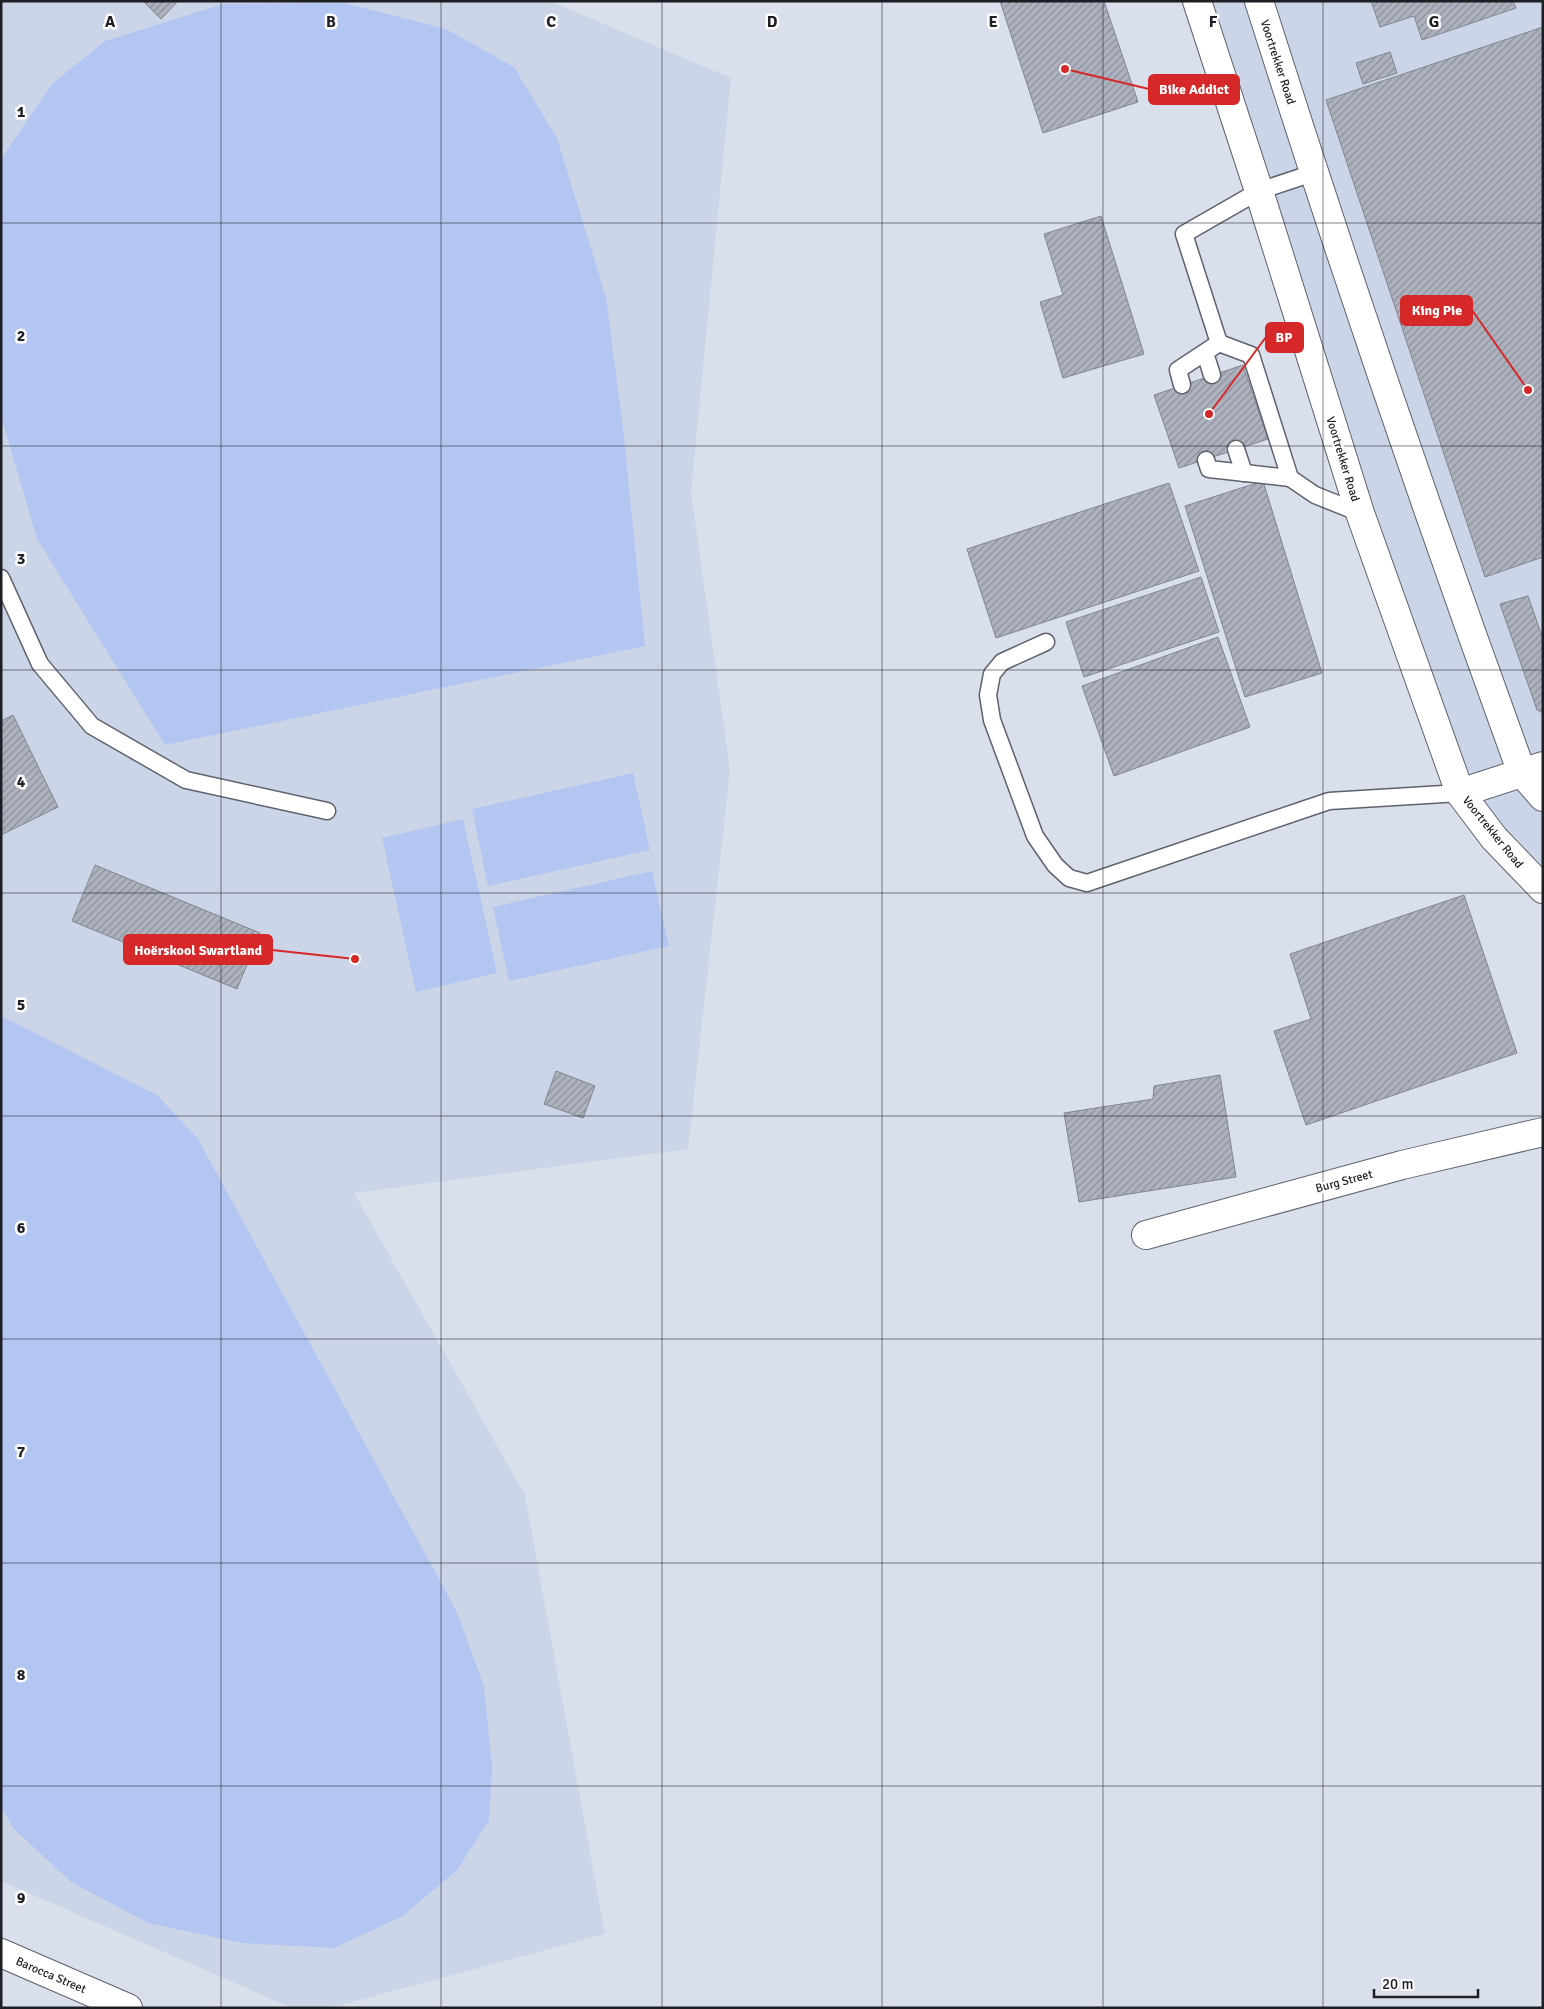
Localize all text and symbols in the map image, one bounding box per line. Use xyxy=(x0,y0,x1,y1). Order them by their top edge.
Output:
text: A xyxy=(105,12,116,32)
text: B xyxy=(326,12,336,32)
text: C xyxy=(546,12,556,32)
text: D xyxy=(767,12,778,32)
text: E xyxy=(988,12,998,32)
text: F xyxy=(1209,12,1218,32)
text: G xyxy=(1429,12,1439,32)
street label: Voortrekker Road xyxy=(1257,18,1298,106)
callout: Bike Addict xyxy=(1149,75,1239,104)
text: Bike Addict xyxy=(1159,81,1230,98)
text: 1 xyxy=(17,102,26,122)
callout: King Pie xyxy=(1401,296,1472,325)
text: King Pie xyxy=(1412,302,1462,319)
callout: BP xyxy=(1266,323,1303,352)
text: 2 xyxy=(17,326,25,346)
text: BP xyxy=(1276,329,1292,346)
street label: Voortrekker Road xyxy=(1322,415,1363,504)
text: 3 xyxy=(17,549,25,569)
text: 4 xyxy=(17,772,26,792)
street label: Voortrekker Road xyxy=(1459,793,1526,871)
callout: Hoërskool Swartland xyxy=(124,935,272,964)
text: Hoërskool Swartland xyxy=(134,942,263,959)
text: 5 xyxy=(17,995,25,1015)
street label: Burg Street xyxy=(1314,1167,1374,1196)
text: 6 xyxy=(17,1218,26,1238)
text: 7 xyxy=(17,1442,26,1462)
text: 8 xyxy=(17,1665,26,1685)
text: 9 xyxy=(17,1888,26,1908)
street label: Barocca Street xyxy=(13,1954,88,1997)
scale bar xyxy=(1374,1966,1478,1998)
text: 20 m xyxy=(1382,1975,1413,1993)

